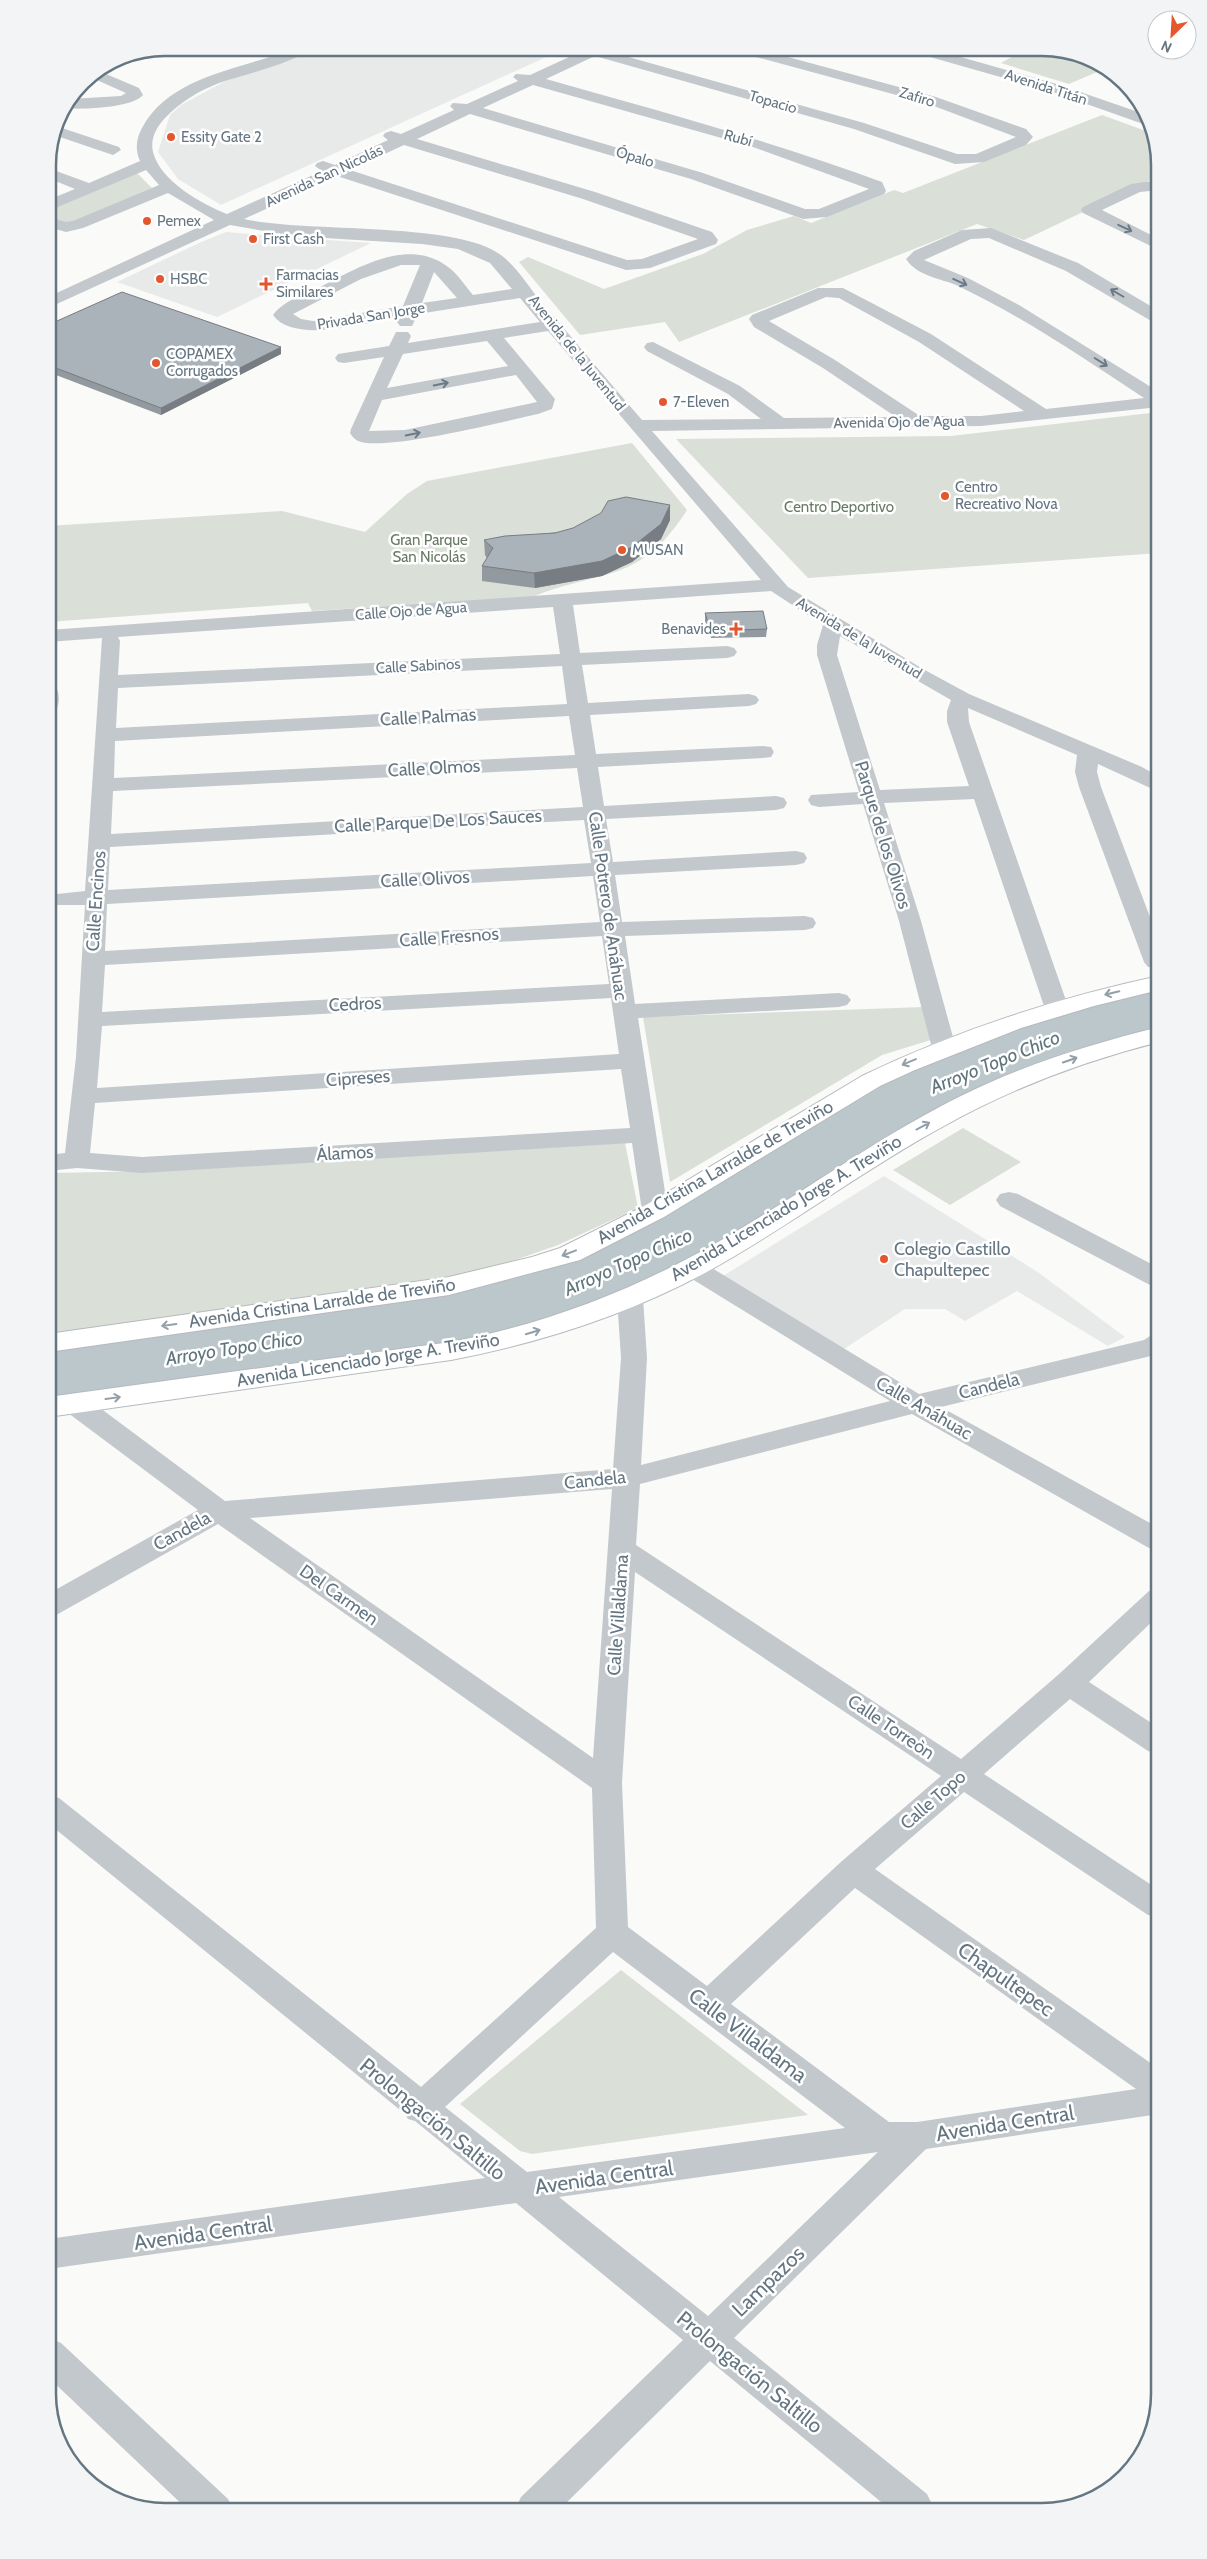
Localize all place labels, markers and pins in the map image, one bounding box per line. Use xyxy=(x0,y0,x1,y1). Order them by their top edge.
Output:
place label: Essity Gate 2 xyxy=(181,128,262,146)
marker: Essity Gate 2 xyxy=(165,131,177,143)
place label: Pemex xyxy=(157,212,201,230)
marker: Pemex xyxy=(141,215,153,227)
place label: First Cash xyxy=(263,230,324,248)
marker: First Cash xyxy=(247,233,259,245)
place label: Farmacias Similares xyxy=(276,266,339,301)
place label: HSBC xyxy=(170,270,208,288)
marker: HSBC xyxy=(154,273,166,285)
marker: Farmacias Similares xyxy=(260,278,272,290)
place label: COPAMEX Corrugados xyxy=(166,345,238,380)
marker: COPAMEX Corrugados xyxy=(150,357,162,369)
place label: 7-Eleven xyxy=(673,393,729,411)
marker: 7-Eleven xyxy=(657,396,669,408)
place label: Centro Recreativo Nova xyxy=(955,478,1058,513)
marker: Centro Recreativo Nova xyxy=(939,490,951,502)
place label: MUSAN xyxy=(632,541,683,559)
marker: MUSAN xyxy=(616,544,628,556)
place label: Benavides xyxy=(661,620,726,638)
marker: Benavides xyxy=(730,623,742,635)
place label: Colegio Castillo Chapultepec xyxy=(894,1238,1011,1281)
marker: Colegio Castillo Chapultepec xyxy=(878,1253,890,1265)

